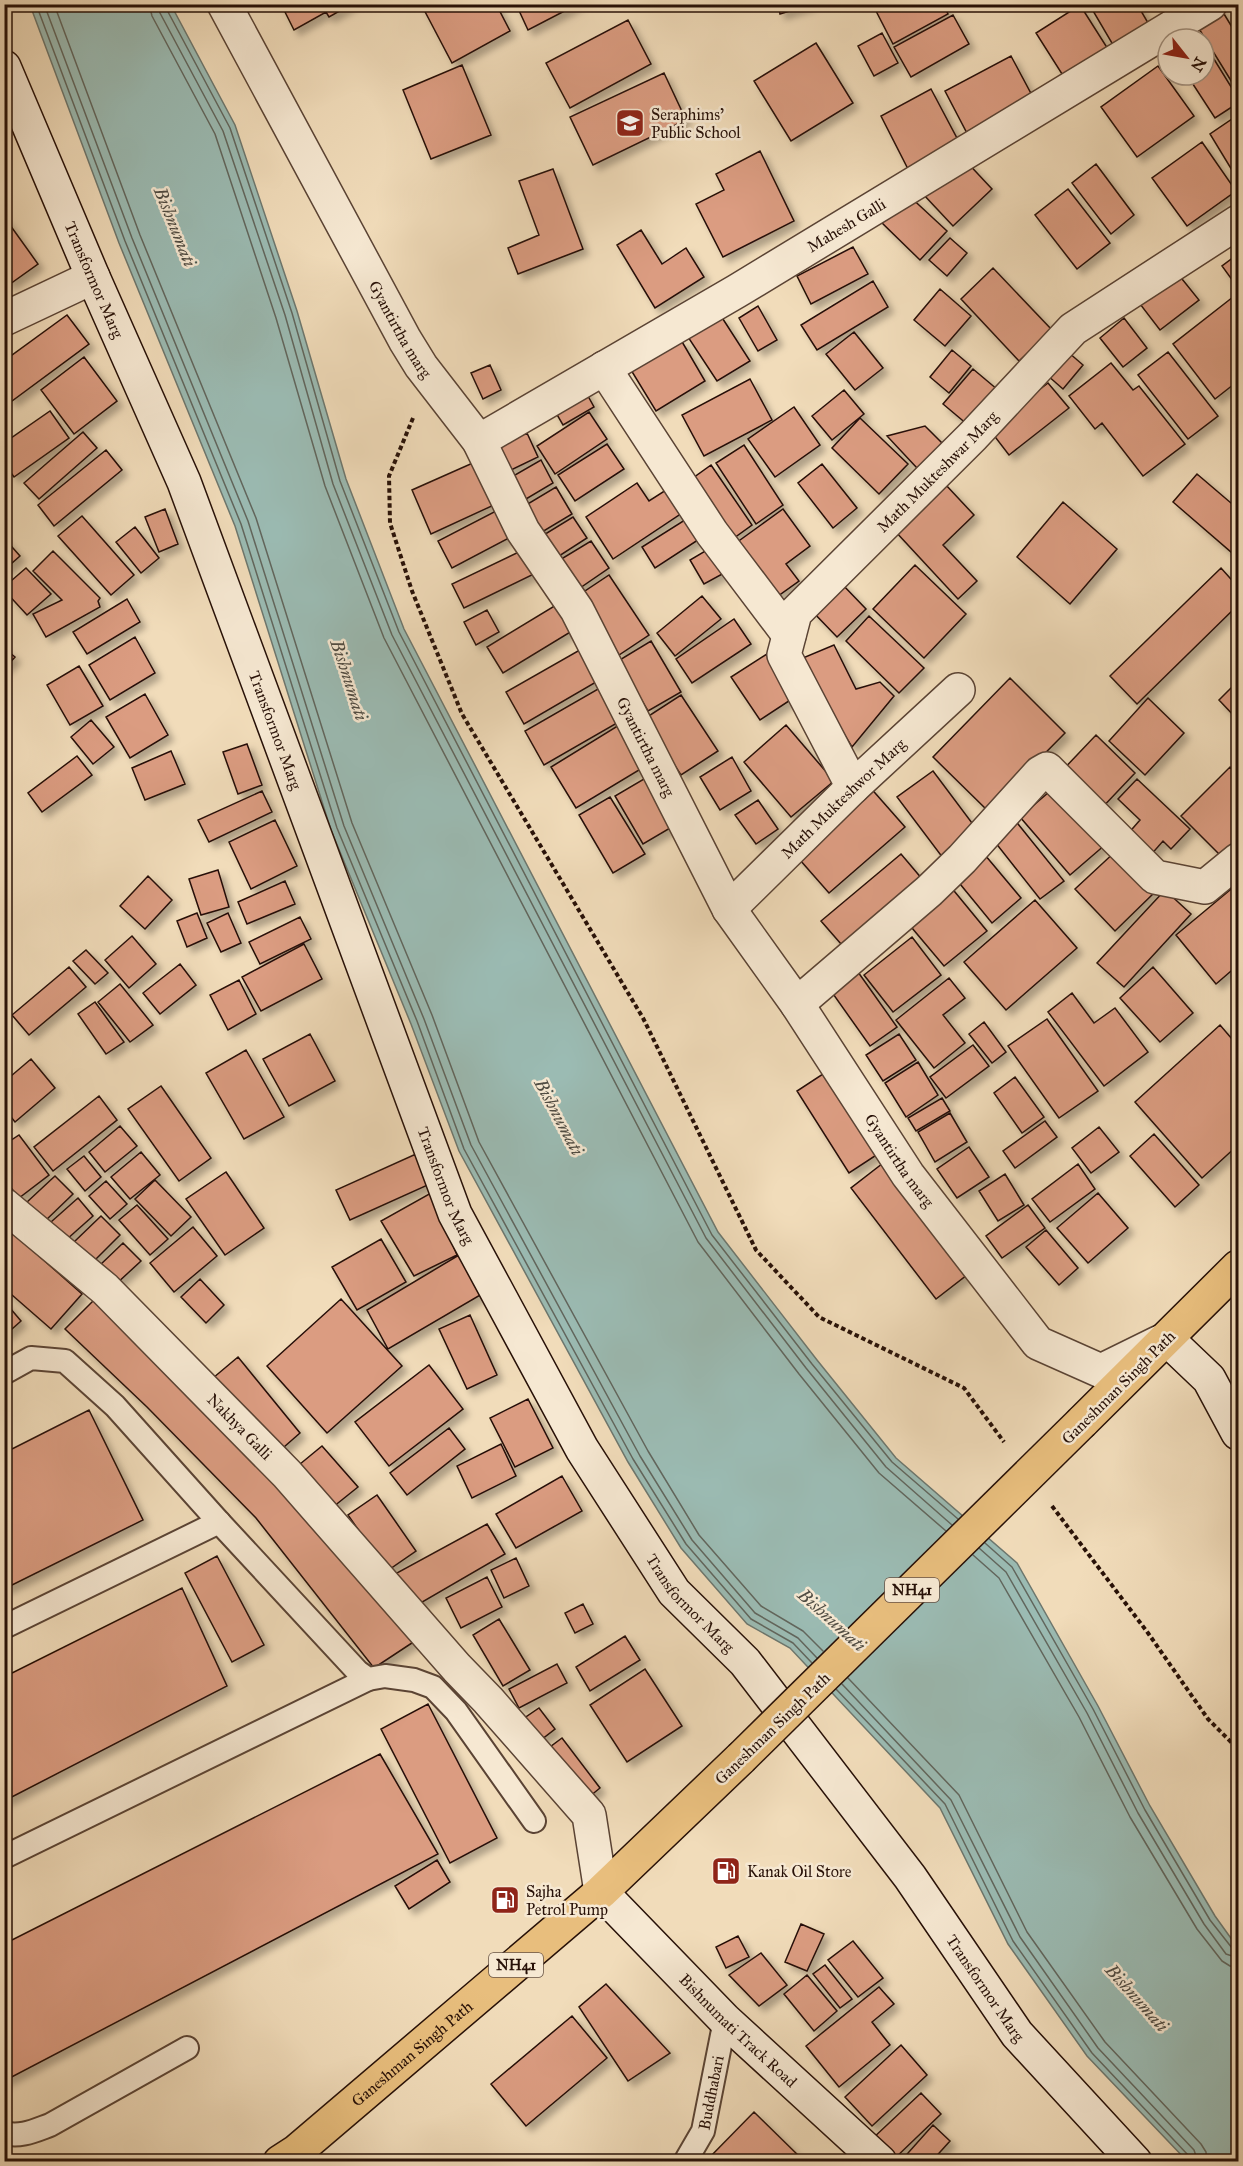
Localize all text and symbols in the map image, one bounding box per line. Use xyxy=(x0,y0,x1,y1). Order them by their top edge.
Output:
north arrow xyxy=(1156,27,1216,87)
text: N xyxy=(1187,54,1210,76)
place label: Seraphims' Public School xyxy=(651,105,741,142)
school or university icon: Seraphims' Public School xyxy=(614,107,646,139)
water label: Bishnumati xyxy=(149,183,201,270)
street label: Mahesh Galli xyxy=(804,194,890,256)
street label: Transformor Marg xyxy=(61,219,128,342)
street label: Gyantirtha marg xyxy=(365,277,436,383)
street label: Math Mukteshwar Marg xyxy=(873,406,1003,536)
water label: Bishnumati xyxy=(325,636,372,723)
street label: Transformor Marg xyxy=(245,668,306,793)
street label: Gyantirtha marg xyxy=(613,694,679,801)
street label: Math Mukteshwor Marg xyxy=(777,734,911,863)
water label: Bishnumati xyxy=(529,1074,588,1159)
street label: Gyantirtha marg xyxy=(861,1110,938,1212)
street label: Transformor Marg xyxy=(414,1124,479,1248)
street label: Ganeshman Singh Path xyxy=(1058,1326,1180,1449)
street label: Nakhya Galli xyxy=(203,1390,277,1464)
street label: Transformor Marg xyxy=(642,1550,739,1657)
road number: NH41 xyxy=(885,1578,939,1602)
water label: Bishnumati xyxy=(793,1583,871,1656)
street label: Ganeshman Singh Path xyxy=(711,1668,835,1789)
fuel station icon: Kanak Oil Store xyxy=(710,1855,742,1887)
place label: Kanak Oil Store xyxy=(747,1862,852,1881)
place label: Sajha Petrol Pump xyxy=(526,1882,608,1919)
fuel station icon: Sajha Petrol Pump xyxy=(489,1884,521,1916)
street label: Transformor Marg xyxy=(942,1931,1029,2047)
road number: NH41 xyxy=(489,1953,543,1977)
water label: Bishnumati xyxy=(1100,1959,1173,2037)
street label: Bishnumati Track Road xyxy=(675,1970,801,2091)
street label: Ganeshman Singh Path xyxy=(348,1997,477,2111)
street label: Buddhabari xyxy=(694,2053,728,2132)

